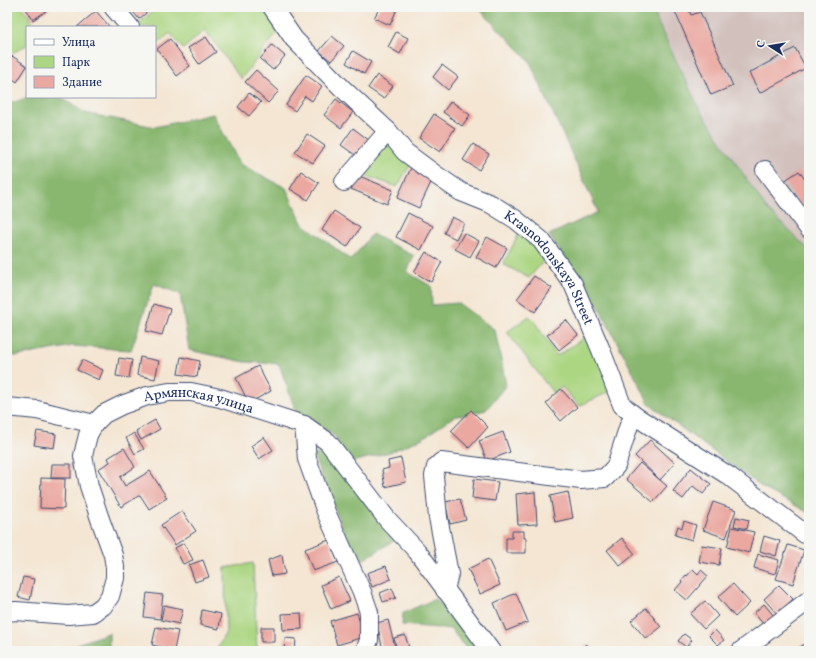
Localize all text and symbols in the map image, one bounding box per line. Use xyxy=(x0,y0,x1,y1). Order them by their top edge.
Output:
legend xyxy=(26,26,156,98)
north arrow xyxy=(750,26,790,66)
text: Улица xyxy=(62,35,95,51)
text: С xyxy=(754,39,770,49)
text: Парк xyxy=(62,55,90,71)
text: Здание xyxy=(62,75,102,91)
street label: Krasnodonskaya Street xyxy=(500,206,597,328)
street label: Армянская улица xyxy=(142,384,256,419)

